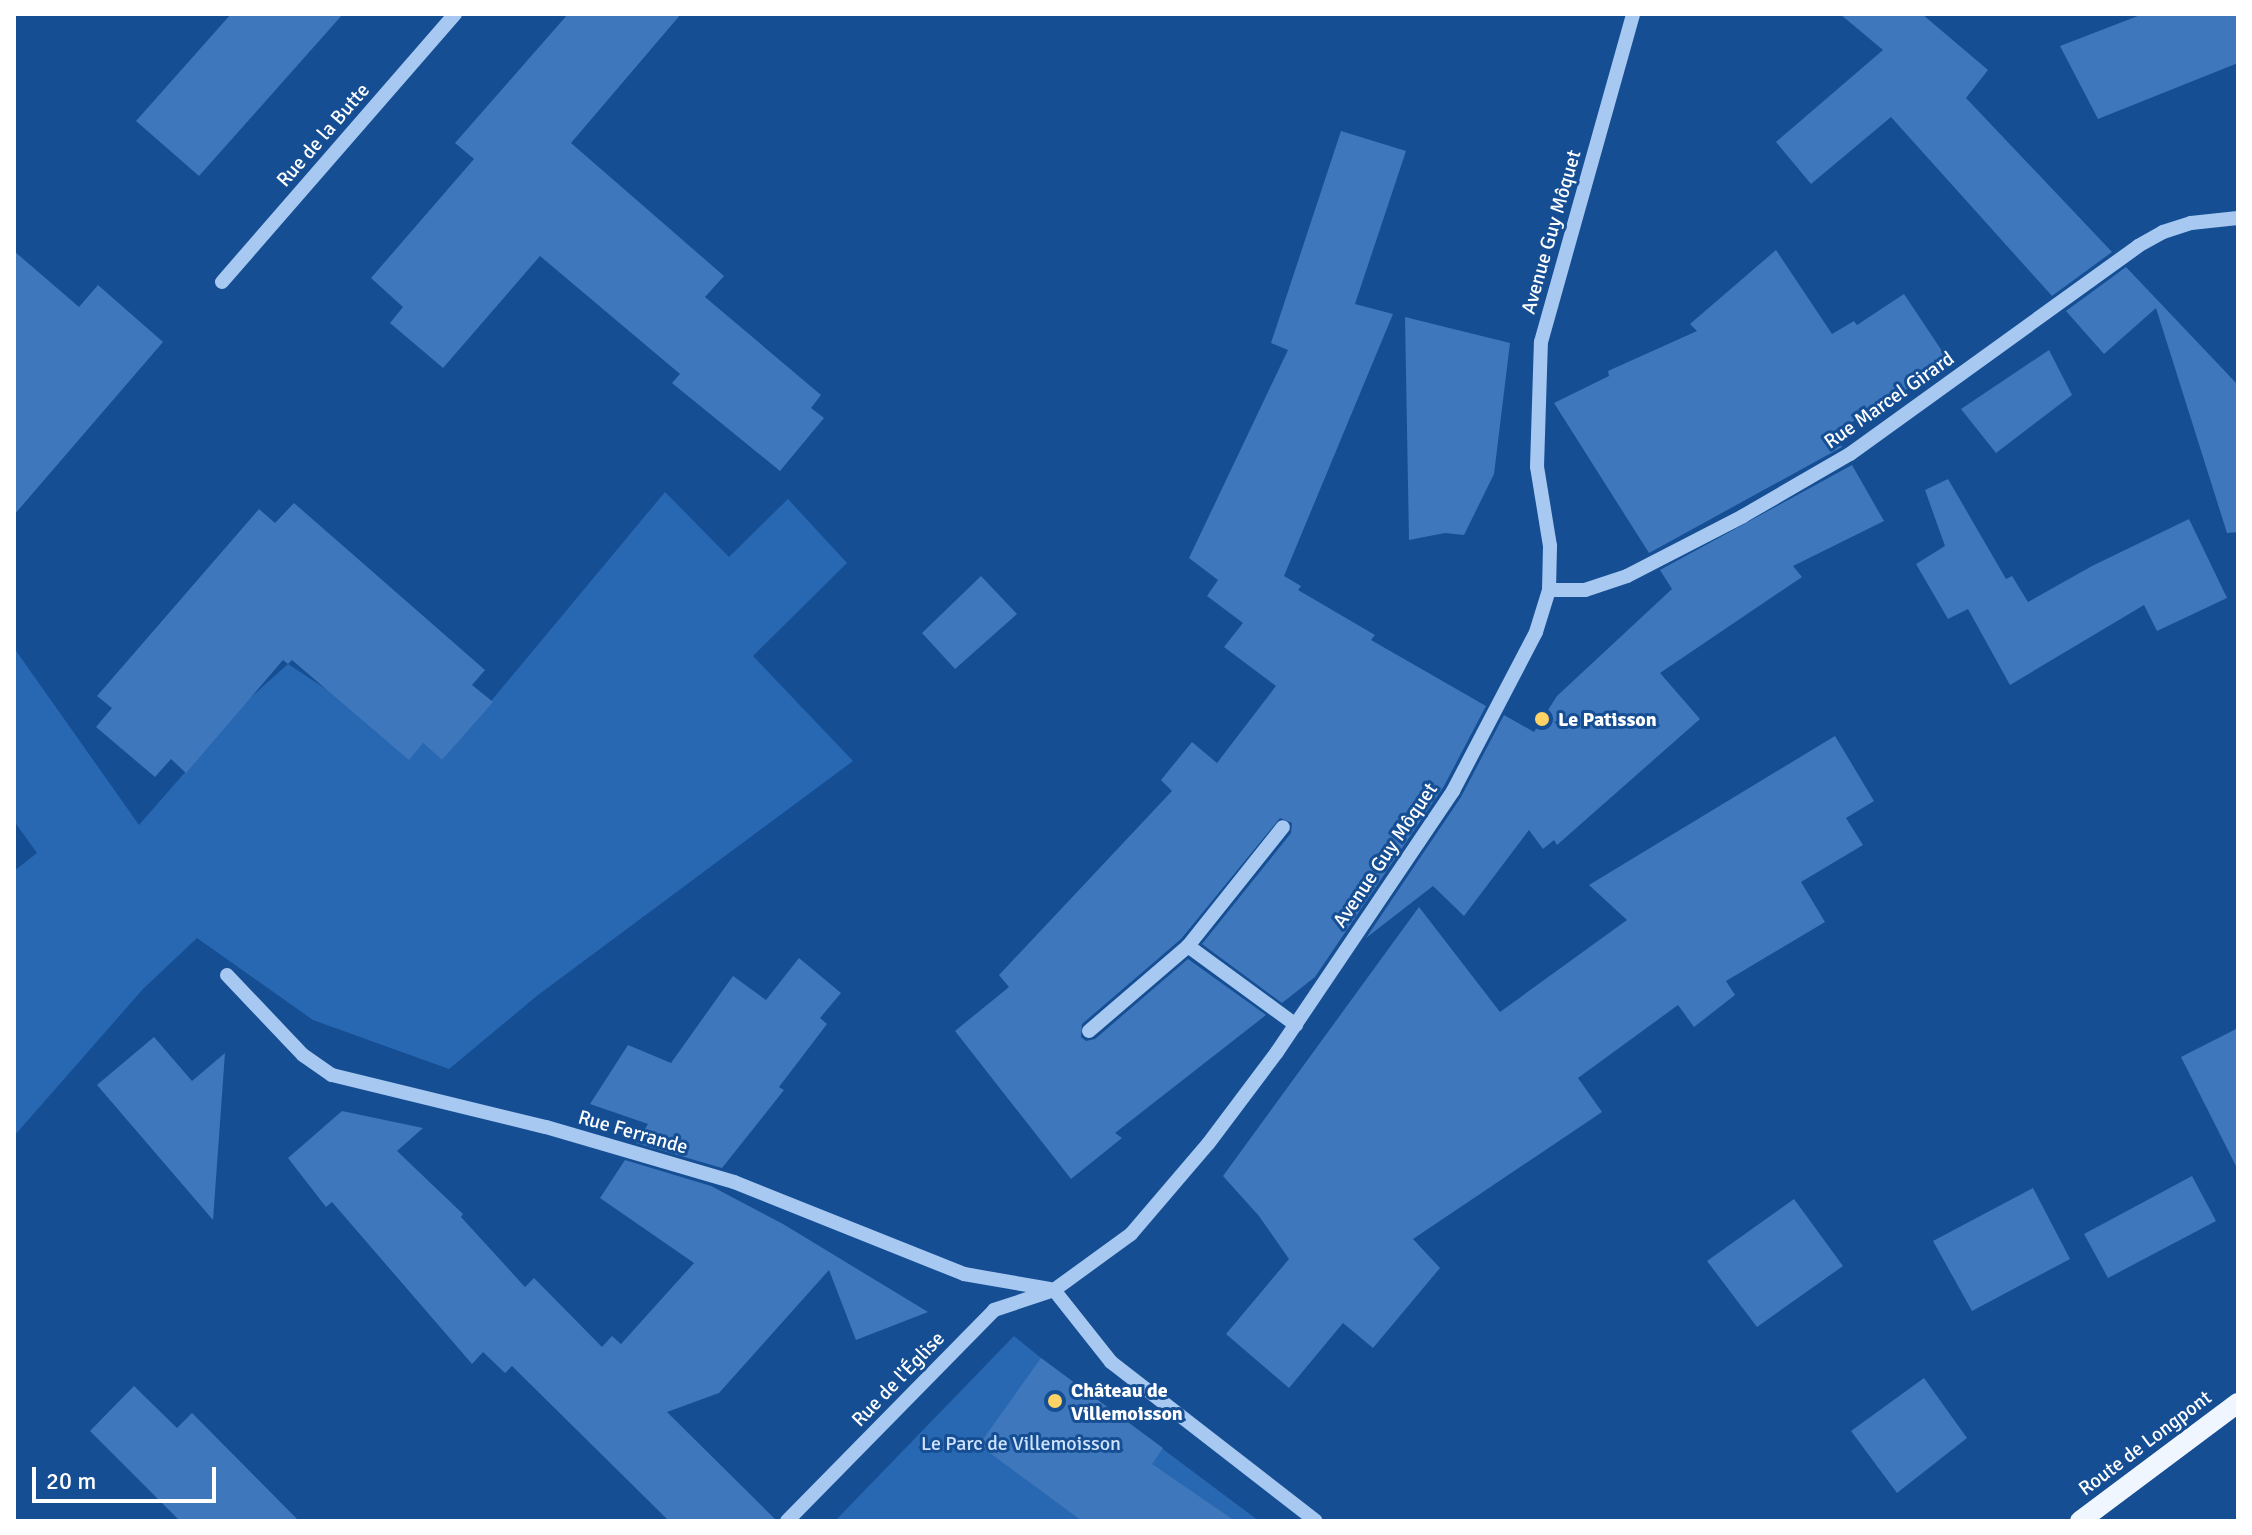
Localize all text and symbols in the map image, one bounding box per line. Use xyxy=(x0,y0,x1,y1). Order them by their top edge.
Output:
street label: Rue de la Butte xyxy=(272,78,374,192)
street label: Avenue Guy Môquet xyxy=(1516,147,1586,317)
street label: Rue Marcel Girard xyxy=(1819,346,1959,454)
place label: Le Patisson xyxy=(1558,707,1657,731)
marker: Le Patisson xyxy=(1533,710,1551,728)
street label: Avenue Guy Môquet xyxy=(1328,778,1442,932)
street label: Rue Ferrande xyxy=(575,1105,691,1159)
street label: Rue de l'Église xyxy=(847,1326,949,1432)
place label: Château de Villemoisson xyxy=(1071,1378,1183,1425)
street label: Route de Longpont xyxy=(2074,1385,2216,1501)
marker: Château de Villemoisson xyxy=(1046,1392,1064,1410)
park label: Le Parc de Villemoisson xyxy=(921,1431,1121,1455)
scale bar xyxy=(36,1451,220,1501)
text: 20 m xyxy=(46,1466,96,1496)

